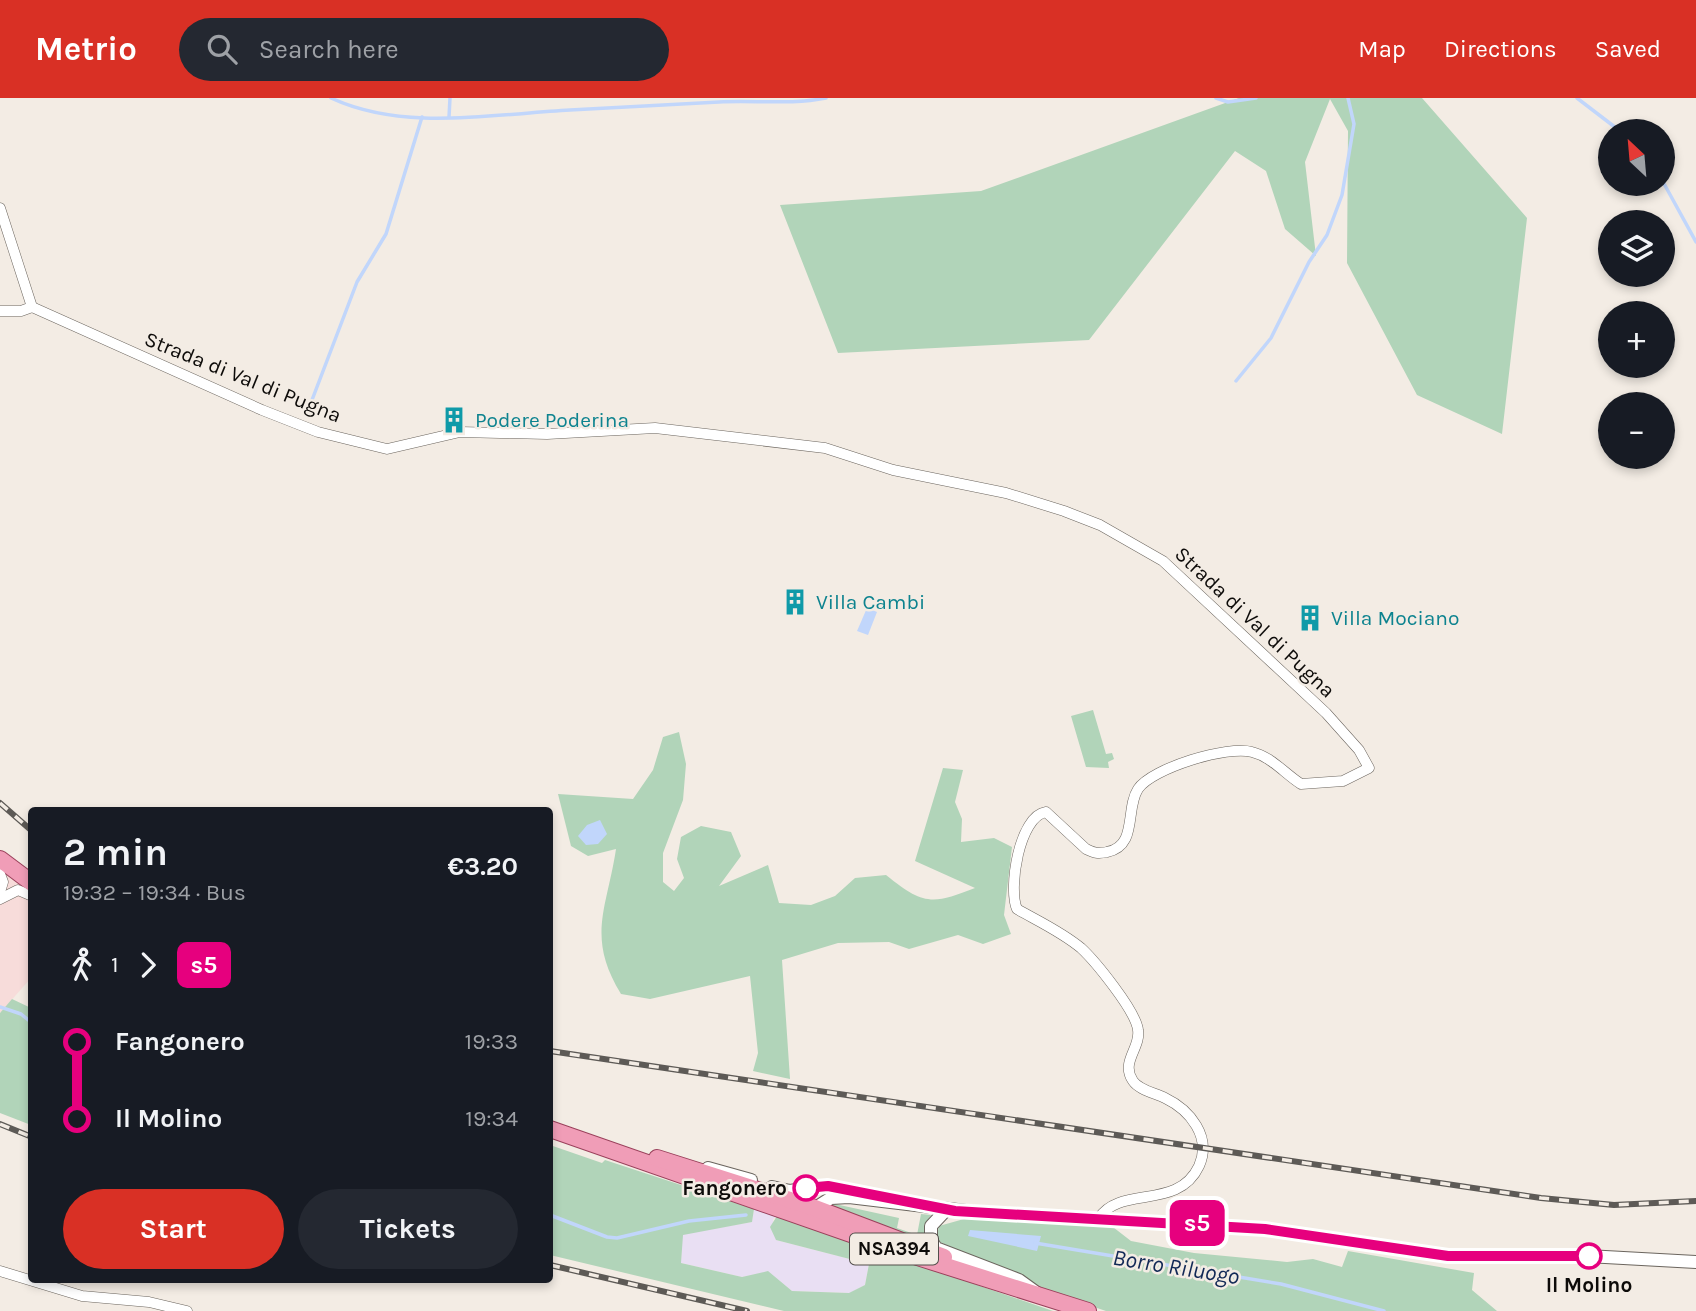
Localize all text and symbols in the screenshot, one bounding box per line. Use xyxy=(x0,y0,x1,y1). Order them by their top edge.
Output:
search box xyxy=(179,18,669,81)
text: Metrio xyxy=(35,30,137,68)
icon: search xyxy=(203,30,241,68)
text: Search here xyxy=(259,34,399,65)
text: Map xyxy=(1358,35,1406,63)
text: Directions xyxy=(1444,35,1557,63)
text: Saved xyxy=(1595,35,1661,63)
north arrow xyxy=(1598,119,1675,196)
map controls xyxy=(1598,119,1675,469)
button: layers xyxy=(1598,210,1675,287)
button: + xyxy=(1598,301,1675,378)
street label: Strada di Val di Pugna xyxy=(141,327,345,427)
button: − xyxy=(1598,392,1675,469)
building icon: Podere Poderina xyxy=(439,405,469,435)
place label: Podere Poderina xyxy=(475,408,629,432)
street label: Strada di Val di Pugna xyxy=(1170,542,1340,702)
building icon: Villa Cambi xyxy=(780,587,810,617)
place label: Villa Cambi xyxy=(816,590,925,614)
building icon: Villa Mociano xyxy=(1295,603,1325,633)
place label: Villa Mociano xyxy=(1331,606,1459,630)
text: 2 min xyxy=(63,830,168,875)
text: €3.20 xyxy=(448,851,518,882)
text: 19:32 – 19:34 · Bus xyxy=(63,879,246,906)
icon: walk xyxy=(63,946,101,984)
icon: forward xyxy=(129,946,167,984)
text: 1 xyxy=(111,951,119,978)
text: s5 xyxy=(191,951,217,979)
text: Fangonero xyxy=(115,1026,245,1057)
text: 19:33 xyxy=(465,1028,518,1055)
text: Il Molino xyxy=(115,1103,222,1134)
text: 19:34 xyxy=(465,1105,518,1132)
marker: Fangonero xyxy=(793,1175,819,1201)
place label: Fangonero xyxy=(682,1176,787,1200)
button: Start xyxy=(63,1189,284,1269)
button: Tickets xyxy=(298,1189,518,1269)
line badge: s5 xyxy=(1166,1200,1228,1246)
text: s5 xyxy=(1184,1209,1210,1237)
road number: NSA394 xyxy=(850,1233,938,1264)
marker: Il Molino xyxy=(1576,1243,1602,1269)
water label: Borro Riluogo xyxy=(1111,1244,1241,1290)
place label: Il Molino xyxy=(1546,1273,1632,1297)

